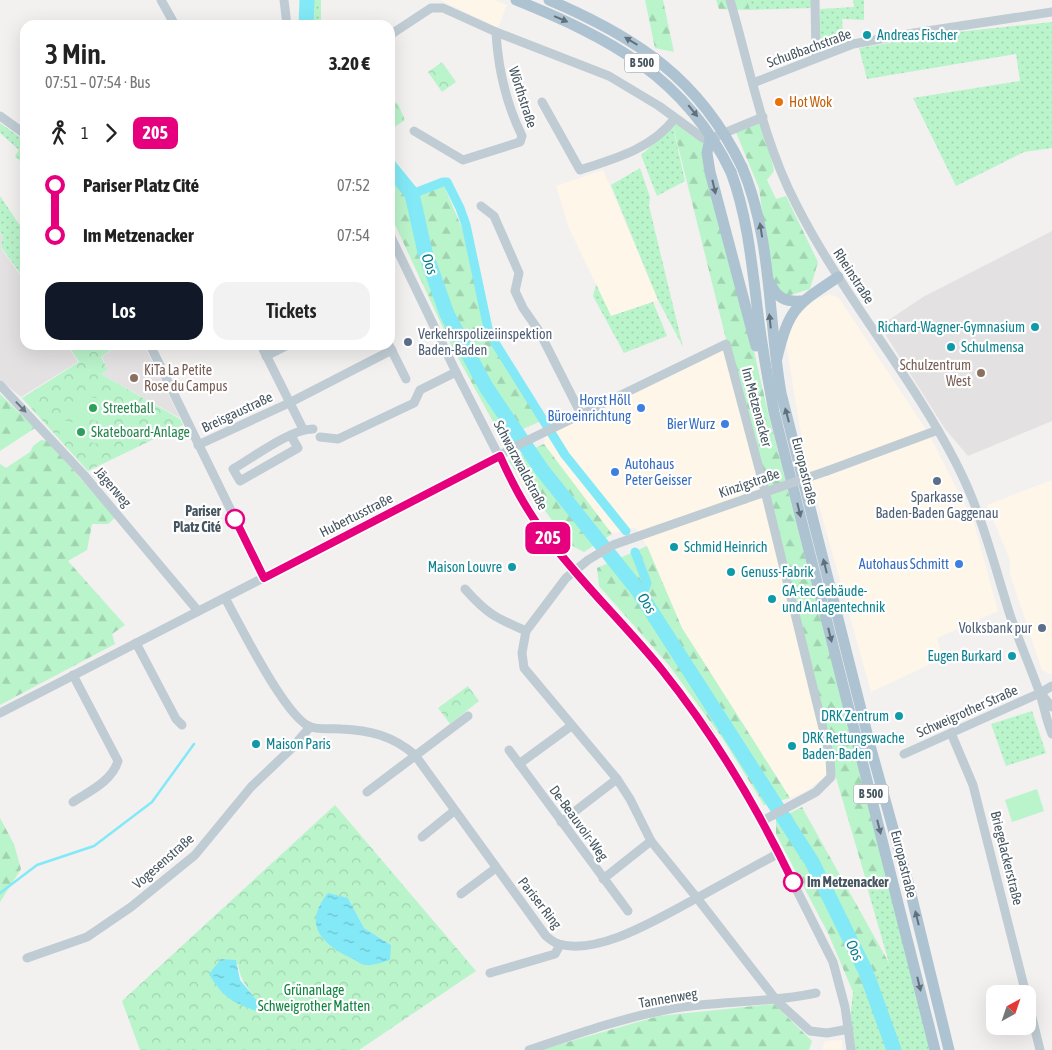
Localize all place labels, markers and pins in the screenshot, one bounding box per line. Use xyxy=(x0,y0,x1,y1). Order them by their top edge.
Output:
place label: Andreas Fischer xyxy=(877,27,958,43)
marker: Andreas Fischer xyxy=(861,29,873,41)
place label: Hot Wok xyxy=(789,94,832,110)
marker: Hot Wok xyxy=(773,96,785,108)
place label: Richard-Wagner-Gymnasium xyxy=(877,319,1025,335)
marker: Richard-Wagner-Gymnasium xyxy=(1029,321,1041,333)
place label: Verkehrspolizeiinspektion Baden-Baden xyxy=(418,326,552,358)
marker: Verkehrspolizeiinspektion Baden-Baden xyxy=(402,336,414,348)
place label: Schulmensa xyxy=(961,339,1024,355)
marker: Schulmensa xyxy=(945,341,957,353)
place label: Schulzentrum West xyxy=(900,357,971,389)
place label: KiTa La Petite Rose du Campus xyxy=(144,362,227,394)
marker: Schulzentrum West xyxy=(975,367,987,379)
marker: KiTa La Petite Rose du Campus xyxy=(128,372,140,384)
place label: Horst Höll Büroeinrichtung xyxy=(548,392,631,424)
place label: Streetball xyxy=(103,400,155,416)
marker: Streetball xyxy=(87,402,99,414)
marker: Horst Höll Büroeinrichtung xyxy=(635,402,647,414)
place label: Bier Wurz xyxy=(667,416,715,432)
marker: Bier Wurz xyxy=(719,418,731,430)
place label: Skateboard-Anlage xyxy=(91,424,190,440)
marker: Skateboard-Anlage xyxy=(75,426,87,438)
place label: Autohaus Peter Geisser xyxy=(625,456,693,488)
marker: Autohaus Peter Geisser xyxy=(609,466,621,478)
marker: Sparkasse Baden-Baden Gaggenau xyxy=(931,475,943,487)
place label: Sparkasse Baden-Baden Gaggenau xyxy=(875,489,999,521)
place label: Pariser Platz Cité xyxy=(173,503,222,535)
marker: Pariser Platz Cité xyxy=(225,509,245,529)
place label: Schmid Heinrich xyxy=(684,539,768,555)
marker: Schmid Heinrich xyxy=(668,541,680,553)
place label: Autohaus Schmitt xyxy=(859,556,949,572)
marker: Autohaus Schmitt xyxy=(953,558,965,570)
place label: Maison Louvre xyxy=(428,559,502,575)
marker: Maison Louvre xyxy=(506,561,518,573)
place label: Genuss-Fabrik xyxy=(741,564,814,580)
marker: Genuss-Fabrik xyxy=(725,566,737,578)
place label: GA-tec Gebäude- und Anlagentechnik xyxy=(782,583,885,615)
marker: GA-tec Gebäude- und Anlagentechnik xyxy=(766,593,778,605)
place label: Volksbank pur xyxy=(959,620,1033,636)
marker: Volksbank pur xyxy=(1036,622,1048,634)
place label: Eugen Burkard xyxy=(928,648,1002,664)
marker: Eugen Burkard xyxy=(1006,650,1018,662)
place label: DRK Zentrum xyxy=(821,708,889,724)
marker: DRK Zentrum xyxy=(893,710,905,722)
place label: DRK Rettungswache Baden-Baden xyxy=(802,730,905,762)
place label: Maison Paris xyxy=(266,736,331,752)
marker: Maison Paris xyxy=(250,738,262,750)
marker: DRK Rettungswache Baden-Baden xyxy=(786,740,798,752)
marker: Im Metzenacker xyxy=(783,872,803,892)
place label: Im Metzenacker xyxy=(807,874,889,890)

